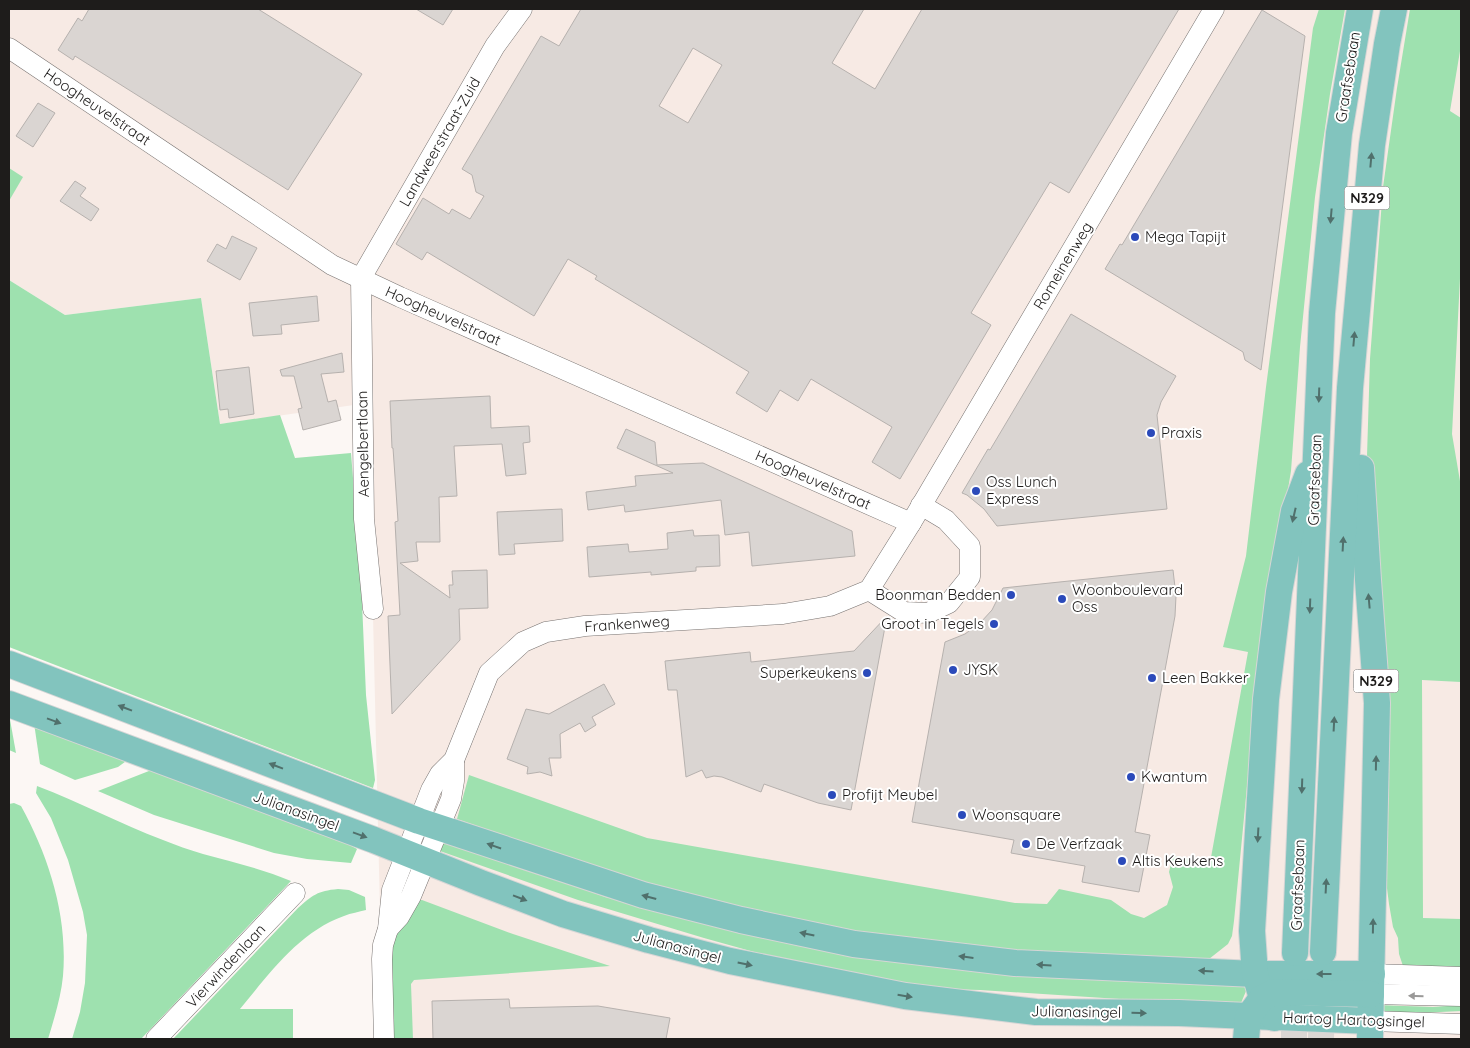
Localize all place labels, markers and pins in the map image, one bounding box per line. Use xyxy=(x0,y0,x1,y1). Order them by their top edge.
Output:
place label: Mega Tapijt xyxy=(1145,227,1226,246)
marker: Mega Tapijt xyxy=(1129,231,1141,243)
place label: Praxis xyxy=(1161,423,1202,442)
marker: Praxis xyxy=(1145,427,1157,439)
place label: Oss Lunch Express xyxy=(986,472,1057,508)
marker: Oss Lunch Express xyxy=(970,485,982,497)
place label: Woonboulevard Oss xyxy=(1072,580,1183,616)
place label: Boonman Bedden xyxy=(875,585,1001,604)
marker: Boonman Bedden xyxy=(1005,589,1017,601)
marker: Woonboulevard Oss xyxy=(1056,593,1068,605)
place label: Groot in Tegels xyxy=(881,614,984,633)
marker: Groot in Tegels xyxy=(988,618,1000,630)
place label: JYSK xyxy=(963,660,998,679)
place label: Superkeukens xyxy=(760,663,857,682)
marker: JYSK xyxy=(947,664,959,676)
marker: Superkeukens xyxy=(861,667,873,679)
place label: Leen Bakker xyxy=(1162,668,1249,687)
marker: Leen Bakker xyxy=(1146,672,1158,684)
place label: Kwantum xyxy=(1141,767,1207,786)
marker: Kwantum xyxy=(1125,771,1137,783)
place label: Profijt Meubel xyxy=(842,785,938,804)
marker: Profijt Meubel xyxy=(826,789,838,801)
place label: Woonsquare xyxy=(972,805,1061,824)
marker: Woonsquare xyxy=(956,809,968,821)
place label: De Verfzaak xyxy=(1036,834,1122,853)
marker: De Verfzaak xyxy=(1020,838,1032,850)
place label: Altis Keukens xyxy=(1132,851,1223,870)
marker: Altis Keukens xyxy=(1116,855,1128,867)

